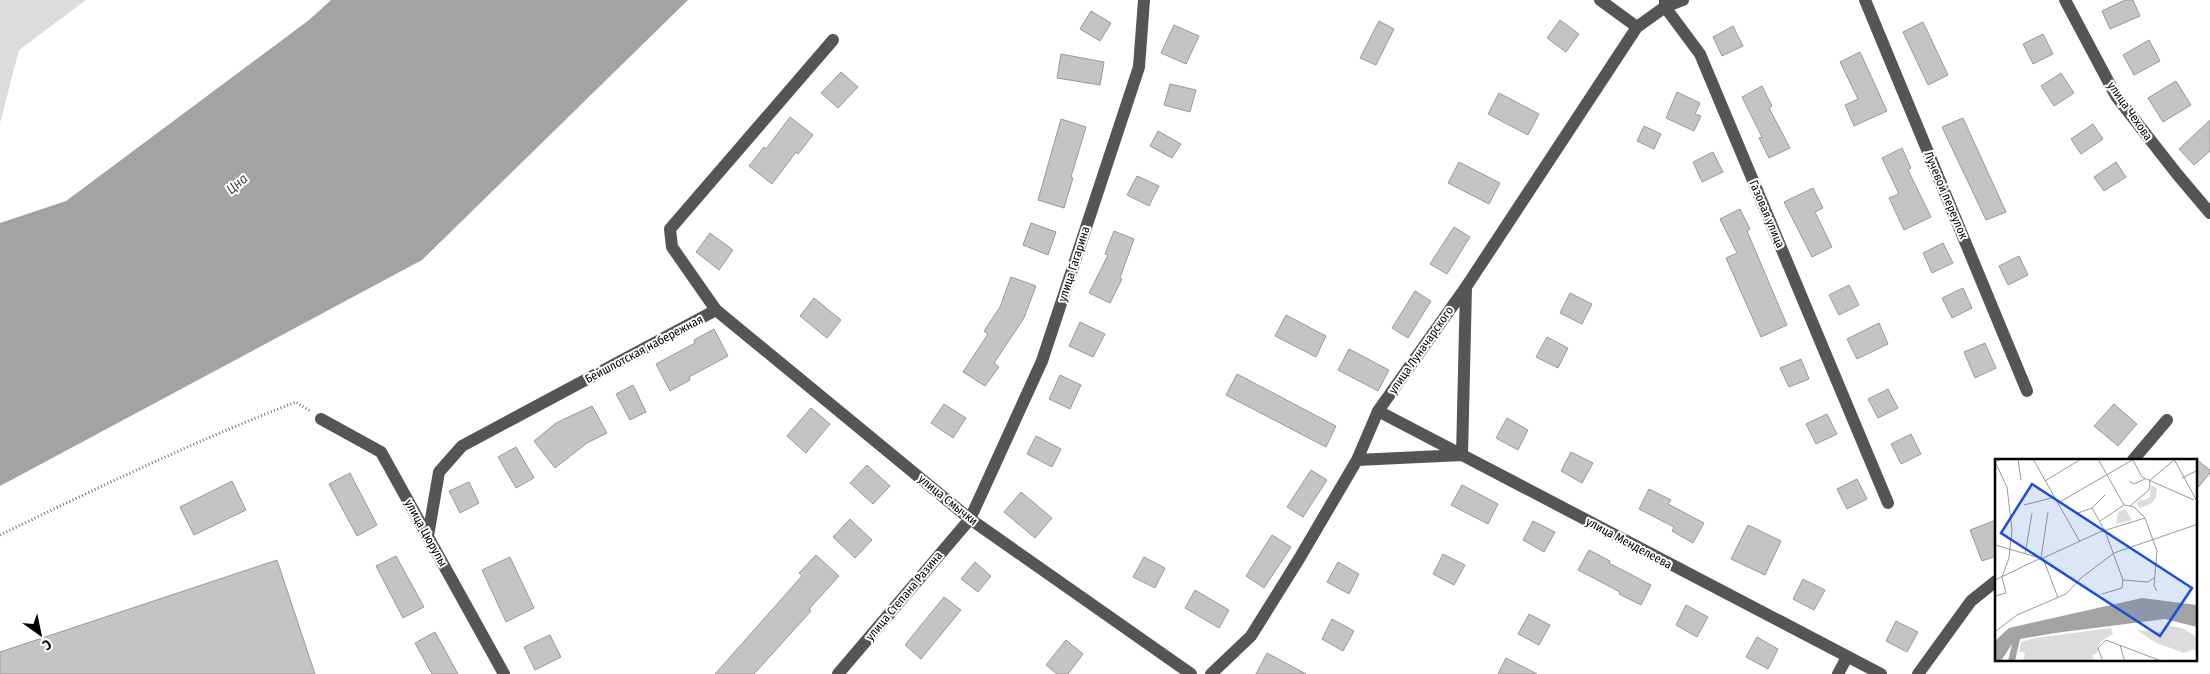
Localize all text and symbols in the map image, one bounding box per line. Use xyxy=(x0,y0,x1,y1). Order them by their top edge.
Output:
street label: улица Чехова xyxy=(2105,79,2155,143)
street label: Лучевой переулок xyxy=(1921,149,1971,241)
water label: Цна xyxy=(223,170,251,198)
street label: Газовая улица xyxy=(1746,178,1788,250)
street label: улица Гагарина xyxy=(1055,225,1093,303)
street label: улица Луначарского xyxy=(1386,304,1456,396)
street label: Бейшлотская набережная xyxy=(583,312,705,386)
inset map xyxy=(1995,459,2198,662)
street label: улица Смычки xyxy=(916,472,980,528)
street label: улица Цюрупы xyxy=(402,497,450,569)
street label: улица Менделеева xyxy=(1584,514,1675,572)
street label: улица Степана Разина xyxy=(863,549,945,643)
north arrow xyxy=(15,609,65,659)
text: С xyxy=(39,635,55,654)

